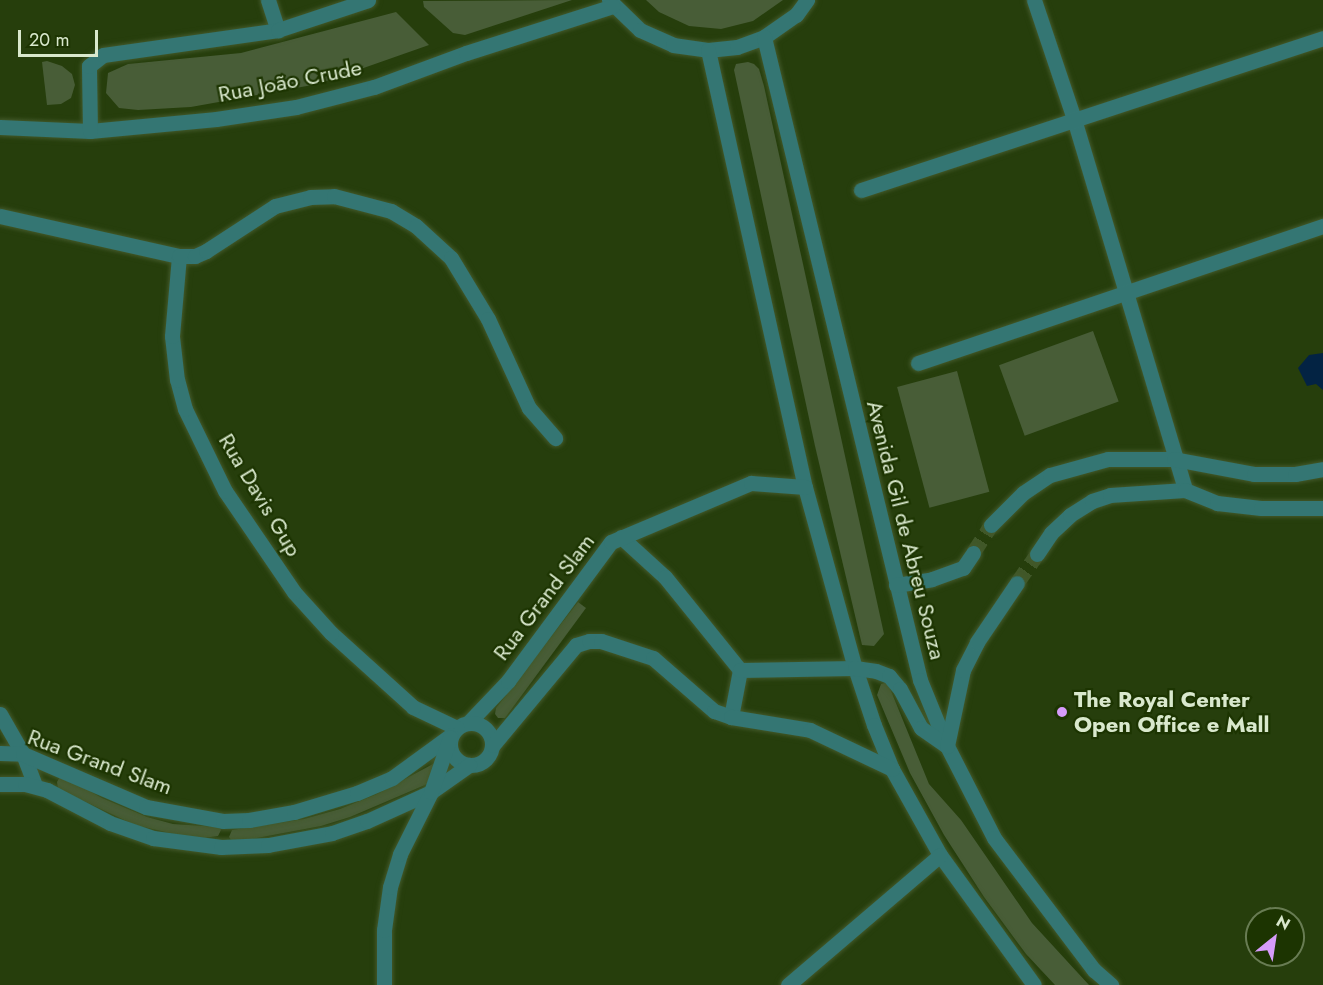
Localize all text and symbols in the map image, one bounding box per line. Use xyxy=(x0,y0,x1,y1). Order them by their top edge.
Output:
scale bar xyxy=(21,18,100,56)
text: 20 m xyxy=(29,27,69,53)
street label: Rua João Crude xyxy=(216,54,364,108)
street label: Avenida Gil de Abreu Souza xyxy=(861,398,951,662)
street label: Rua Davis Gup xyxy=(213,429,307,561)
street label: Rua Grand Slam xyxy=(488,528,600,666)
place label: The Royal Center Open Office e Mall xyxy=(1074,686,1269,738)
marker: The Royal Center Open Office e Mall xyxy=(1055,705,1069,719)
street label: Rua Grand Slam xyxy=(24,724,176,800)
north arrow xyxy=(1245,907,1305,967)
text: N xyxy=(1272,910,1295,936)

